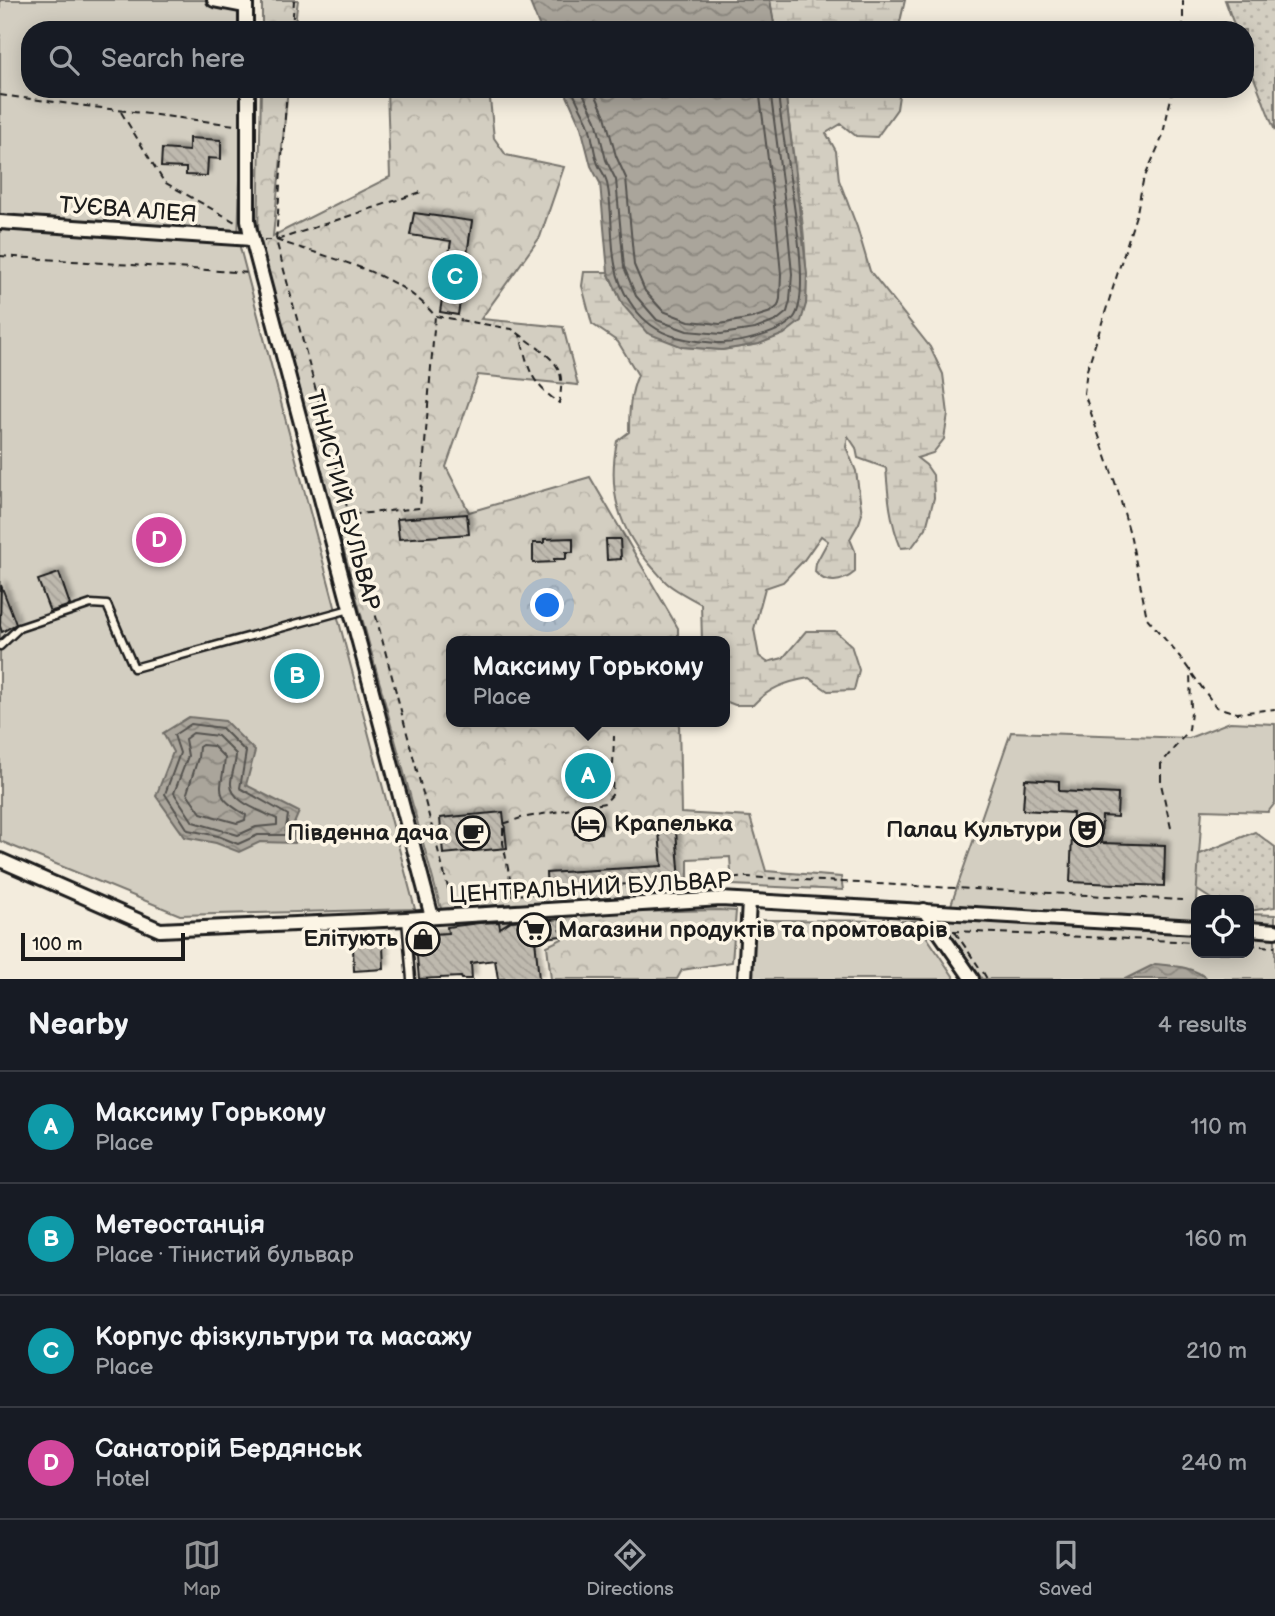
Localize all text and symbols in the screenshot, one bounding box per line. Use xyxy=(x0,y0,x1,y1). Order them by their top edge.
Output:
search box xyxy=(21,21,1254,98)
icon: search xyxy=(45,41,83,79)
text: Search here xyxy=(101,44,245,75)
street label: ТУЄВА АЛЕЯ xyxy=(58,191,198,229)
pin: C xyxy=(432,251,478,303)
street label: ТІНИСТИЙ БУЛЬВАР xyxy=(300,387,386,614)
pin: D xyxy=(136,514,182,566)
your location xyxy=(530,588,564,622)
popup xyxy=(446,636,730,727)
pin: B xyxy=(274,650,320,702)
text: Максиму Горькому xyxy=(472,652,704,683)
text: Place xyxy=(472,683,531,711)
pin: A xyxy=(565,750,611,802)
hotel icon: Крапелька xyxy=(570,805,608,843)
place label: Крапелька xyxy=(614,810,733,838)
theatre icon: Палац Культури xyxy=(1068,811,1106,849)
cafe icon: Південна дача xyxy=(454,814,492,852)
place label: Палац Культури xyxy=(886,816,1062,844)
place label: Південна дача xyxy=(287,819,449,847)
street label: ЦЕНТРАЛЬНИЙ БУЛЬВАР xyxy=(448,867,732,909)
map controls xyxy=(1191,895,1254,958)
button: locate xyxy=(1191,895,1254,958)
supermarket icon: Магазини продуктів та промтоварів xyxy=(515,911,553,949)
place label: Магазини продуктів та промтоварів xyxy=(558,916,948,944)
shop icon: Елітують xyxy=(404,920,442,958)
place label: Елітують xyxy=(303,925,398,953)
scale bar xyxy=(21,930,186,962)
text: 100 m xyxy=(32,933,83,956)
text: Nearby xyxy=(28,1007,128,1043)
text: 4 results xyxy=(1158,1011,1247,1039)
text: Максиму Горькому xyxy=(95,1098,326,1129)
text: A xyxy=(44,1113,58,1141)
text: 110 m xyxy=(1190,1113,1247,1141)
text: Place xyxy=(95,1129,153,1157)
text: Метеостанція xyxy=(95,1210,265,1241)
text: B xyxy=(43,1225,59,1253)
text: 160 m xyxy=(1185,1225,1247,1253)
text: Place · Тінистий бульвар xyxy=(95,1241,354,1269)
text: Корпус фізкультури та масажу xyxy=(95,1322,472,1353)
text: C xyxy=(43,1337,59,1365)
text: 210 m xyxy=(1186,1337,1247,1365)
text: Place xyxy=(95,1353,153,1381)
text: Санаторій Бердянськ xyxy=(95,1434,362,1465)
text: D xyxy=(43,1449,59,1477)
text: 240 m xyxy=(1181,1449,1247,1477)
text: Hotel xyxy=(95,1465,150,1493)
tab: Map xyxy=(183,1536,221,1601)
tab: Directions xyxy=(586,1536,674,1601)
tab: Saved xyxy=(1039,1536,1092,1601)

